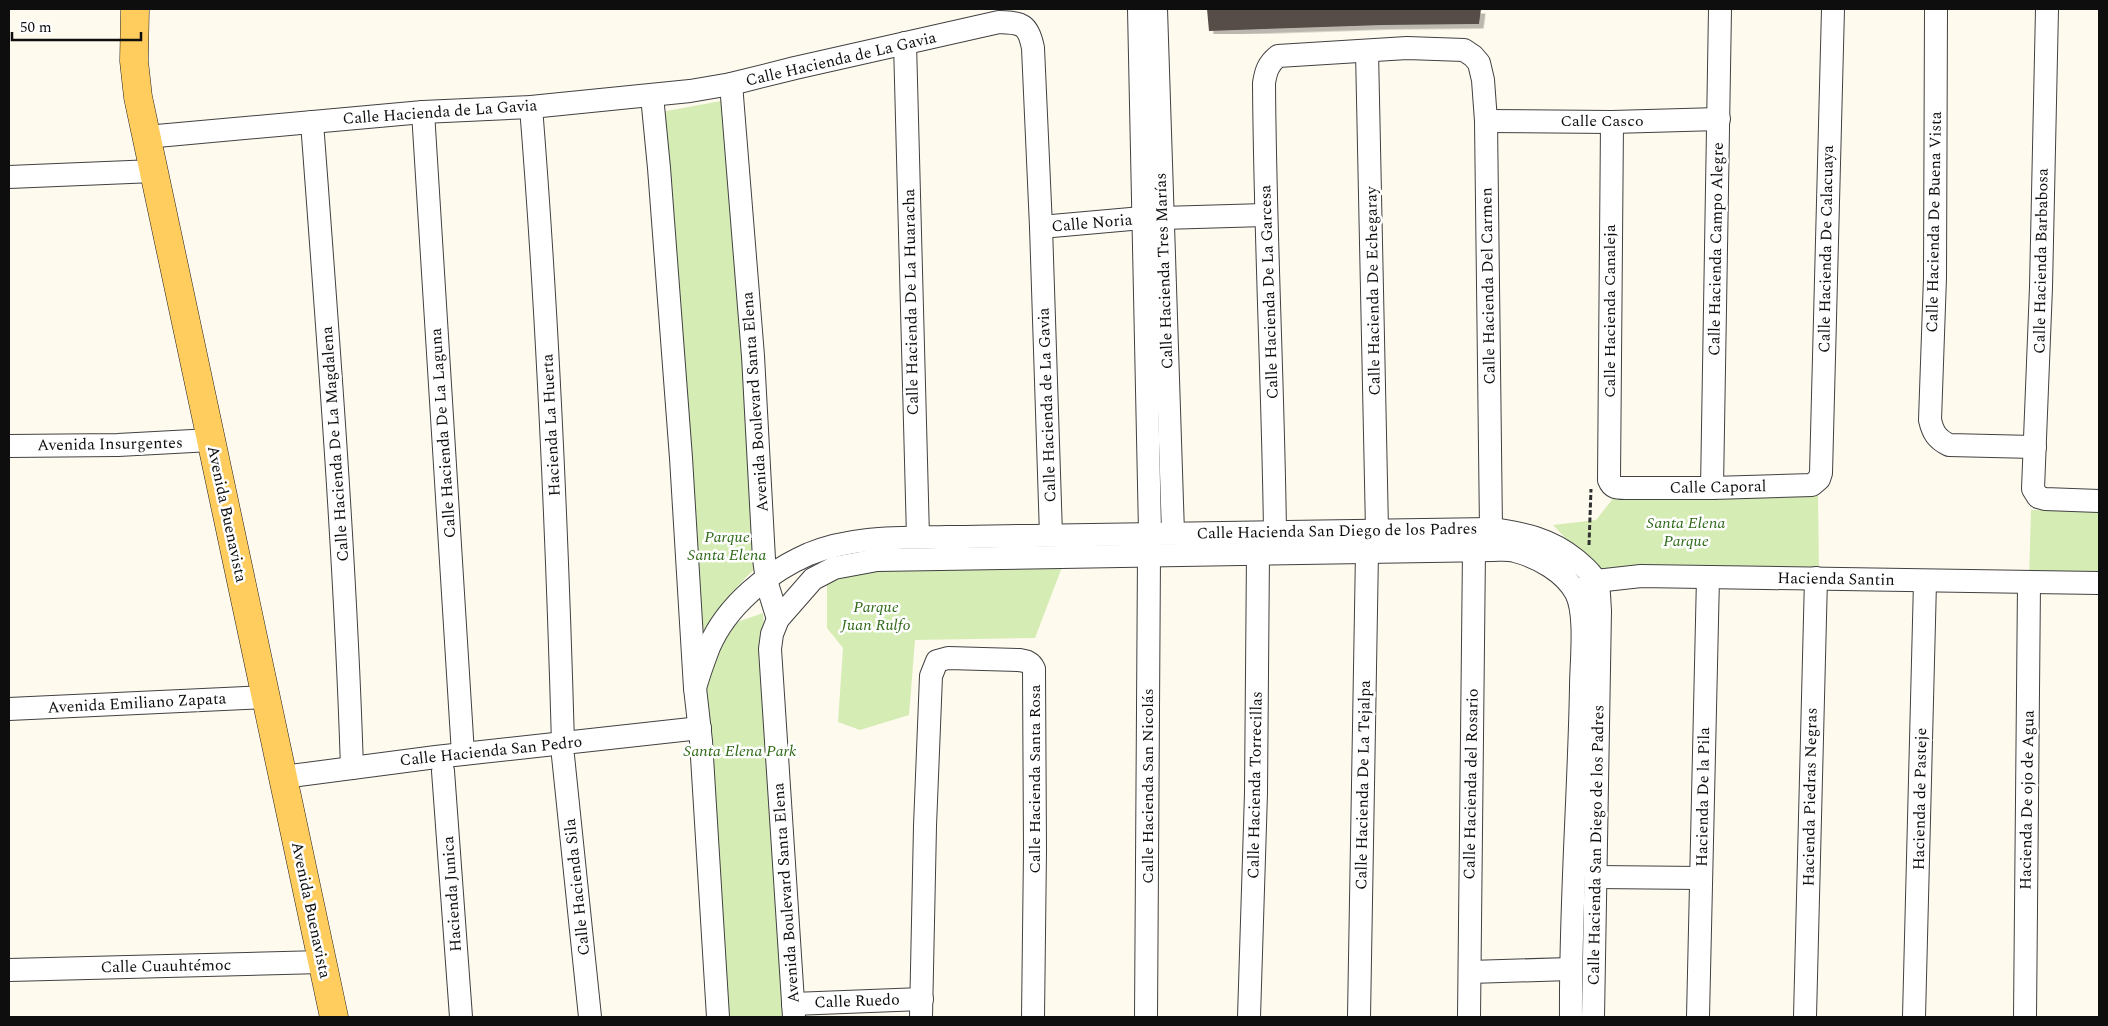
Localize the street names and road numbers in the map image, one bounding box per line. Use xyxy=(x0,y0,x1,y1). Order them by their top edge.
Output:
street label: Calle Hacienda de La Gavia xyxy=(743,25,939,93)
street label: Calle Hacienda de La Gavia xyxy=(342,93,538,131)
street label: Calle Casco xyxy=(1560,109,1644,133)
street label: Calle Hacienda De Buena Vista xyxy=(1920,111,1948,333)
street label: Calle Hacienda Campo Alegre xyxy=(1702,142,1730,356)
street label: Calle Hacienda De Calacuaya xyxy=(1812,145,1840,353)
street label: Calle Hacienda Barbabosa xyxy=(2027,168,2055,354)
street label: Calle Hacienda Tres Marías xyxy=(1149,172,1179,370)
street label: Calle Hacienda De La Garcesa xyxy=(1253,184,1285,400)
street label: Calle Hacienda De Echegaray xyxy=(1359,185,1387,396)
street label: Calle Hacienda Del Carmen xyxy=(1474,187,1502,385)
street label: Calle Hacienda De La Huaracha xyxy=(897,188,925,416)
street label: Calle Noria xyxy=(1051,207,1134,238)
street label: Calle Hacienda Canaleja xyxy=(1598,224,1622,398)
street label: Avenida Boulevard Santa Elena xyxy=(735,291,775,513)
street label: Calle Hacienda de La Gavia xyxy=(1032,307,1062,503)
street label: Calle Hacienda De La Magdalena xyxy=(315,325,355,562)
street label: Calle Hacienda De La Laguna xyxy=(424,327,462,539)
street label: Hacienda La Huerta xyxy=(535,353,567,497)
street label: Avenida Insurgentes xyxy=(37,431,183,457)
street label: Avenida Buenavista xyxy=(201,444,253,585)
street label: Calle Caporal xyxy=(1669,474,1767,500)
street label: Calle Hacienda San Diego de los Padres xyxy=(1196,517,1478,545)
street label: Hacienda Santin xyxy=(1777,566,1895,592)
street label: Calle Hacienda De La Tejalpa xyxy=(1349,680,1377,890)
street label: Calle Hacienda Santa Rosa xyxy=(1023,684,1047,874)
street label: Avenida Emiliano Zapata xyxy=(47,686,227,720)
street label: Calle Hacienda San Nicolás xyxy=(1136,688,1160,884)
street label: Calle Hacienda del Rosario xyxy=(1457,688,1485,880)
street label: Calle Hacienda Torrecillas xyxy=(1241,691,1269,879)
street label: Calle Hacienda San Diego de los Padres xyxy=(1582,704,1610,986)
street label: Hacienda Piedras Negras xyxy=(1796,707,1824,887)
street label: Hacienda De ojo de Agua xyxy=(2013,710,2041,890)
street label: Hacienda De la Pila xyxy=(1690,727,1716,867)
street label: Hacienda de Pasteje xyxy=(1907,727,1933,871)
street label: Calle Hacienda San Pedro xyxy=(399,729,583,773)
street label: Avenida Boulevard Santa Elena xyxy=(766,782,806,1004)
street label: Calle Hacienda Sila xyxy=(558,817,596,957)
street label: Hacienda Junica xyxy=(436,835,468,953)
street label: Avenida Buenavista xyxy=(285,840,337,981)
street label: Calle Cuauhtémoc xyxy=(100,953,232,979)
street label: Calle Ruedo xyxy=(814,988,900,1014)

